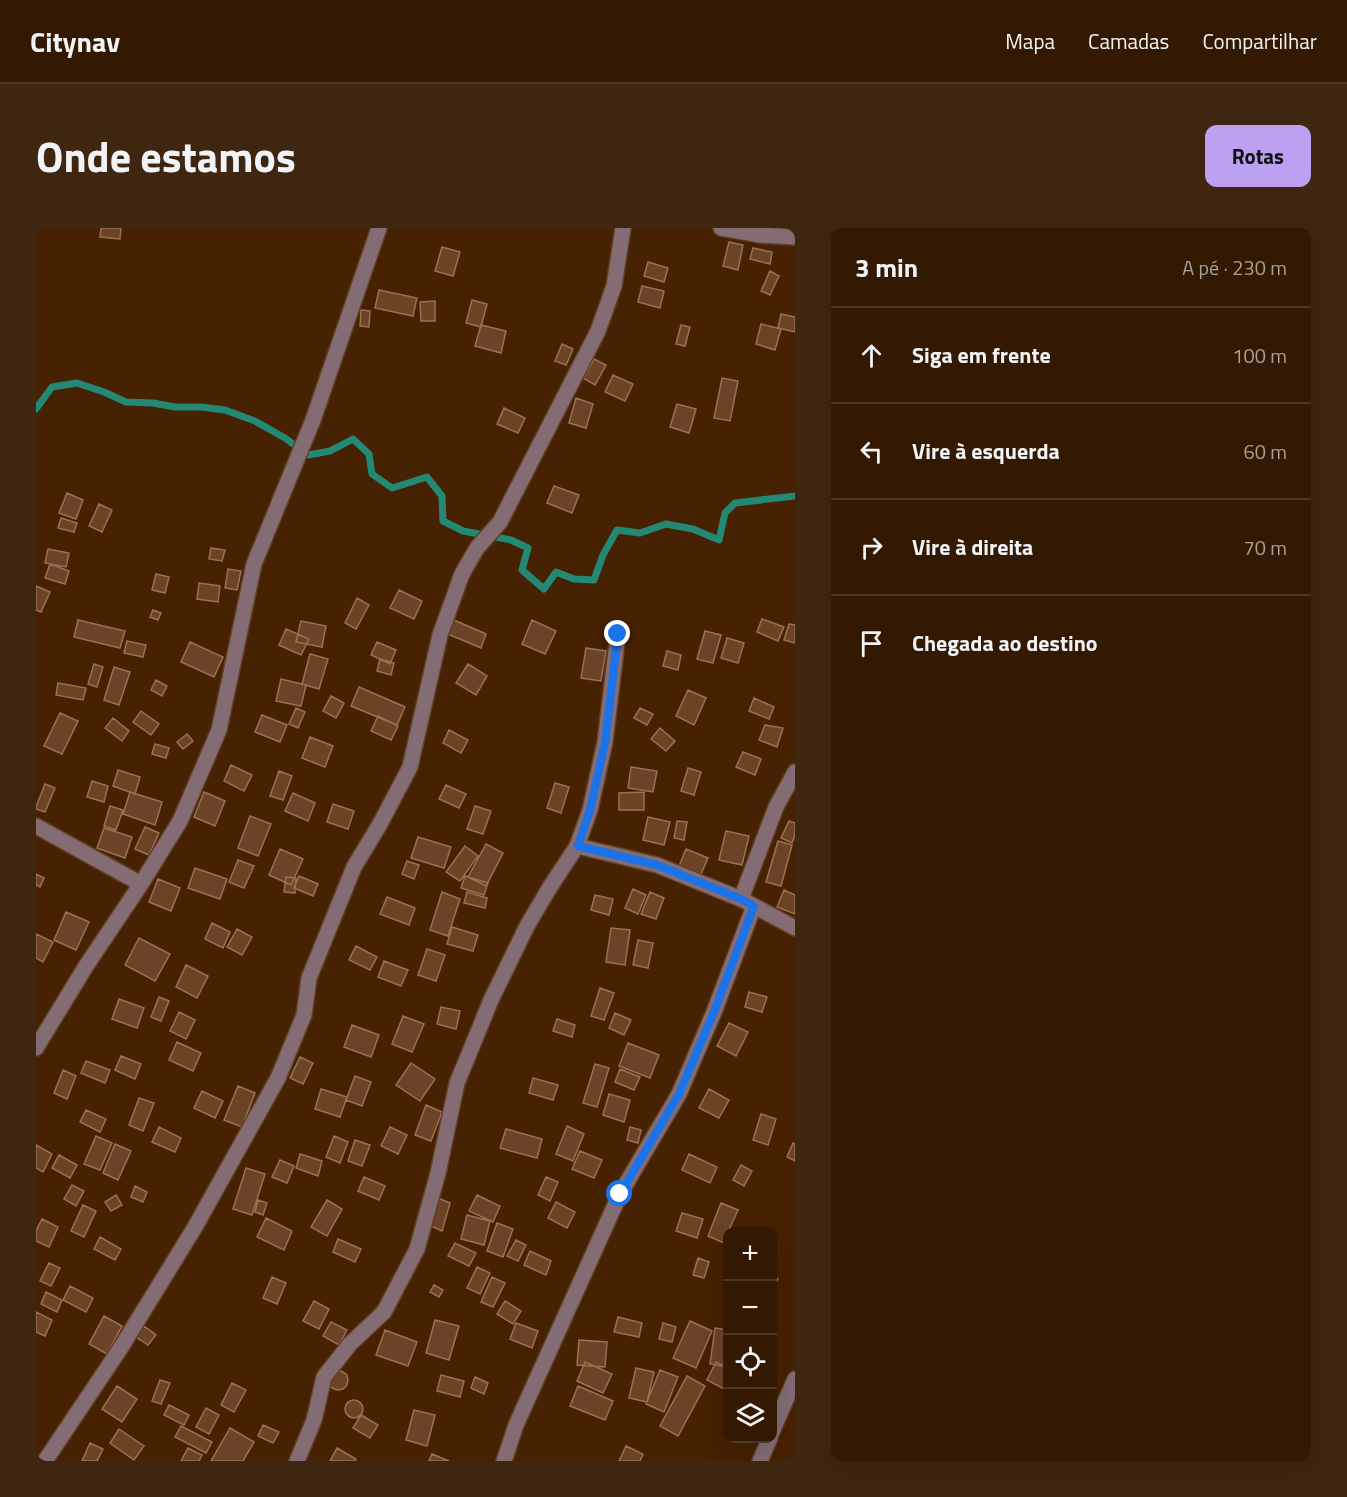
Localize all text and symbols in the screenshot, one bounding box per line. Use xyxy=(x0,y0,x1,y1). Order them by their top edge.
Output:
text: Citynav xyxy=(30,20,120,63)
text: Mapa xyxy=(1005,25,1055,57)
text: Camadas xyxy=(1088,25,1169,57)
text: Compartilhar xyxy=(1202,25,1317,57)
text: Onde estamos xyxy=(36,124,296,188)
button: Rotas xyxy=(1205,125,1311,187)
text: 3 min xyxy=(855,248,918,287)
text: A pé · 230 m xyxy=(1182,252,1287,283)
text: Siga em frente xyxy=(912,338,1051,372)
icon: ahead xyxy=(855,339,888,372)
text: 100 m xyxy=(1232,340,1287,371)
text: Vire à esquerda xyxy=(912,434,1060,468)
icon: left xyxy=(855,435,888,468)
text: 60 m xyxy=(1243,436,1287,467)
text: Vire à direita xyxy=(912,530,1033,564)
icon: right xyxy=(855,531,888,564)
text: 70 m xyxy=(1243,532,1287,563)
route end xyxy=(604,620,630,646)
text: Chegada ao destino xyxy=(912,626,1098,660)
icon: arrive xyxy=(855,627,888,660)
route start xyxy=(606,1180,632,1206)
map controls xyxy=(723,1227,777,1443)
button: + xyxy=(723,1227,777,1281)
button: − xyxy=(723,1281,777,1335)
button: locate xyxy=(723,1335,777,1389)
button: layers xyxy=(723,1389,777,1443)

